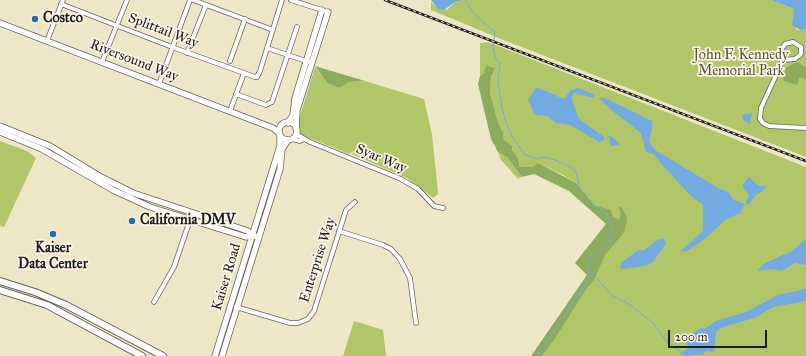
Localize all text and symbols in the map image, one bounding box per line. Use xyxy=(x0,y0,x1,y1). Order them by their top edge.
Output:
street label: Splittail Way xyxy=(125,10,201,52)
place label: Costco xyxy=(43,11,83,27)
marker: Costco xyxy=(30,14,40,24)
street label: Riversound Way xyxy=(87,36,181,86)
park label: John F. Kennedy Memorial Park xyxy=(693,48,789,80)
street label: Syar Way xyxy=(353,141,409,177)
place label: California DMV xyxy=(140,213,235,229)
street label: Enterprise Way xyxy=(296,215,340,305)
marker: California DMV xyxy=(127,216,137,226)
marker: Kaiser Data Center xyxy=(48,229,58,239)
place label: Kaiser Data Center xyxy=(18,241,88,274)
street label: Kaiser Road xyxy=(209,242,245,312)
scale bar xyxy=(670,322,769,348)
text: 200 m xyxy=(675,330,708,344)

